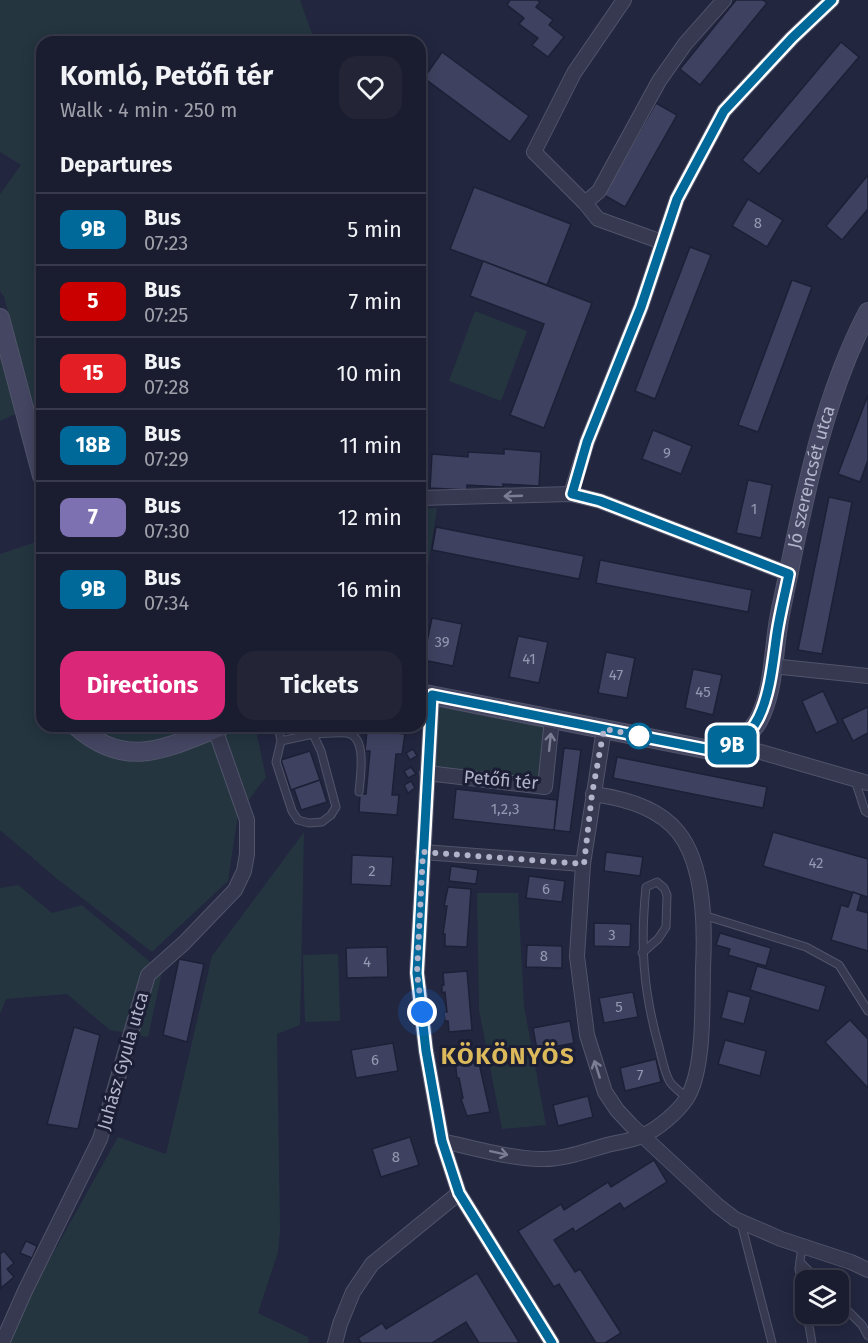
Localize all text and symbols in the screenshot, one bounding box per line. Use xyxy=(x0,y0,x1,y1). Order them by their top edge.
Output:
button: heart xyxy=(339,56,402,119)
text: Komló, Petőfi tér xyxy=(60,59,273,92)
text: Walk · 4 min · 250 m xyxy=(60,98,237,122)
text: Departures xyxy=(60,151,172,178)
text: Bus xyxy=(144,204,181,231)
house number: 8 xyxy=(754,214,762,232)
text: 9B xyxy=(81,216,105,242)
text: 5 min xyxy=(347,216,402,243)
text: 07:23 xyxy=(144,231,188,255)
text: Bus xyxy=(144,276,181,303)
text: 5 xyxy=(87,288,99,314)
text: 7 min xyxy=(348,288,402,315)
text: 07:25 xyxy=(144,303,188,327)
text: Bus xyxy=(144,348,181,375)
text: 15 xyxy=(83,360,104,386)
text: 10 min xyxy=(336,360,402,387)
text: 07:28 xyxy=(144,375,189,399)
street label: Jó szerencsét utca xyxy=(783,403,840,551)
text: Bus xyxy=(144,420,181,447)
text: 18B xyxy=(76,432,110,458)
text: 11 min xyxy=(339,432,402,459)
house number: 9 xyxy=(663,444,671,462)
text: 07:29 xyxy=(144,447,189,471)
one-way arrow xyxy=(503,490,523,502)
text: Bus xyxy=(144,492,181,519)
house number: 1 xyxy=(751,500,757,518)
text: 7 xyxy=(88,504,98,530)
text: 12 min xyxy=(338,504,402,531)
text: 07:30 xyxy=(144,519,190,543)
text: Bus xyxy=(144,564,181,591)
text: 9B xyxy=(81,576,105,602)
text: 16 min xyxy=(337,576,402,603)
text: 07:34 xyxy=(144,591,189,615)
house number: 39 xyxy=(434,633,450,651)
house number: 41 xyxy=(522,650,536,668)
button: Directions xyxy=(60,651,225,720)
button: Tickets xyxy=(237,651,402,720)
house number: 47 xyxy=(609,666,623,684)
house number: 45 xyxy=(695,683,711,701)
unlabelled marker xyxy=(626,723,652,749)
line badge: 9B xyxy=(705,726,759,764)
text: 9B xyxy=(720,732,744,758)
one-way arrow xyxy=(545,733,556,753)
street label: Petőfi tér xyxy=(463,766,539,794)
house number: 1,2,3 xyxy=(491,800,519,818)
house number: 42 xyxy=(808,854,824,872)
house number: 2 xyxy=(368,862,376,880)
house number: 6 xyxy=(542,880,550,898)
house number: 3 xyxy=(608,926,616,944)
house number: 8 xyxy=(540,947,548,965)
house number: 4 xyxy=(363,953,371,971)
street label: Juhász Gyula utca xyxy=(93,989,153,1133)
your location xyxy=(407,997,437,1027)
house number: 5 xyxy=(615,998,623,1016)
district label: KÖKÖNYÖS xyxy=(441,1042,575,1070)
house number: 6 xyxy=(371,1051,379,1069)
one-way arrow xyxy=(591,1060,602,1079)
house number: 7 xyxy=(637,1066,644,1084)
house number: 8 xyxy=(392,1148,400,1166)
one-way arrow xyxy=(489,1148,508,1160)
map controls xyxy=(795,1270,849,1324)
button: layers xyxy=(795,1270,849,1324)

